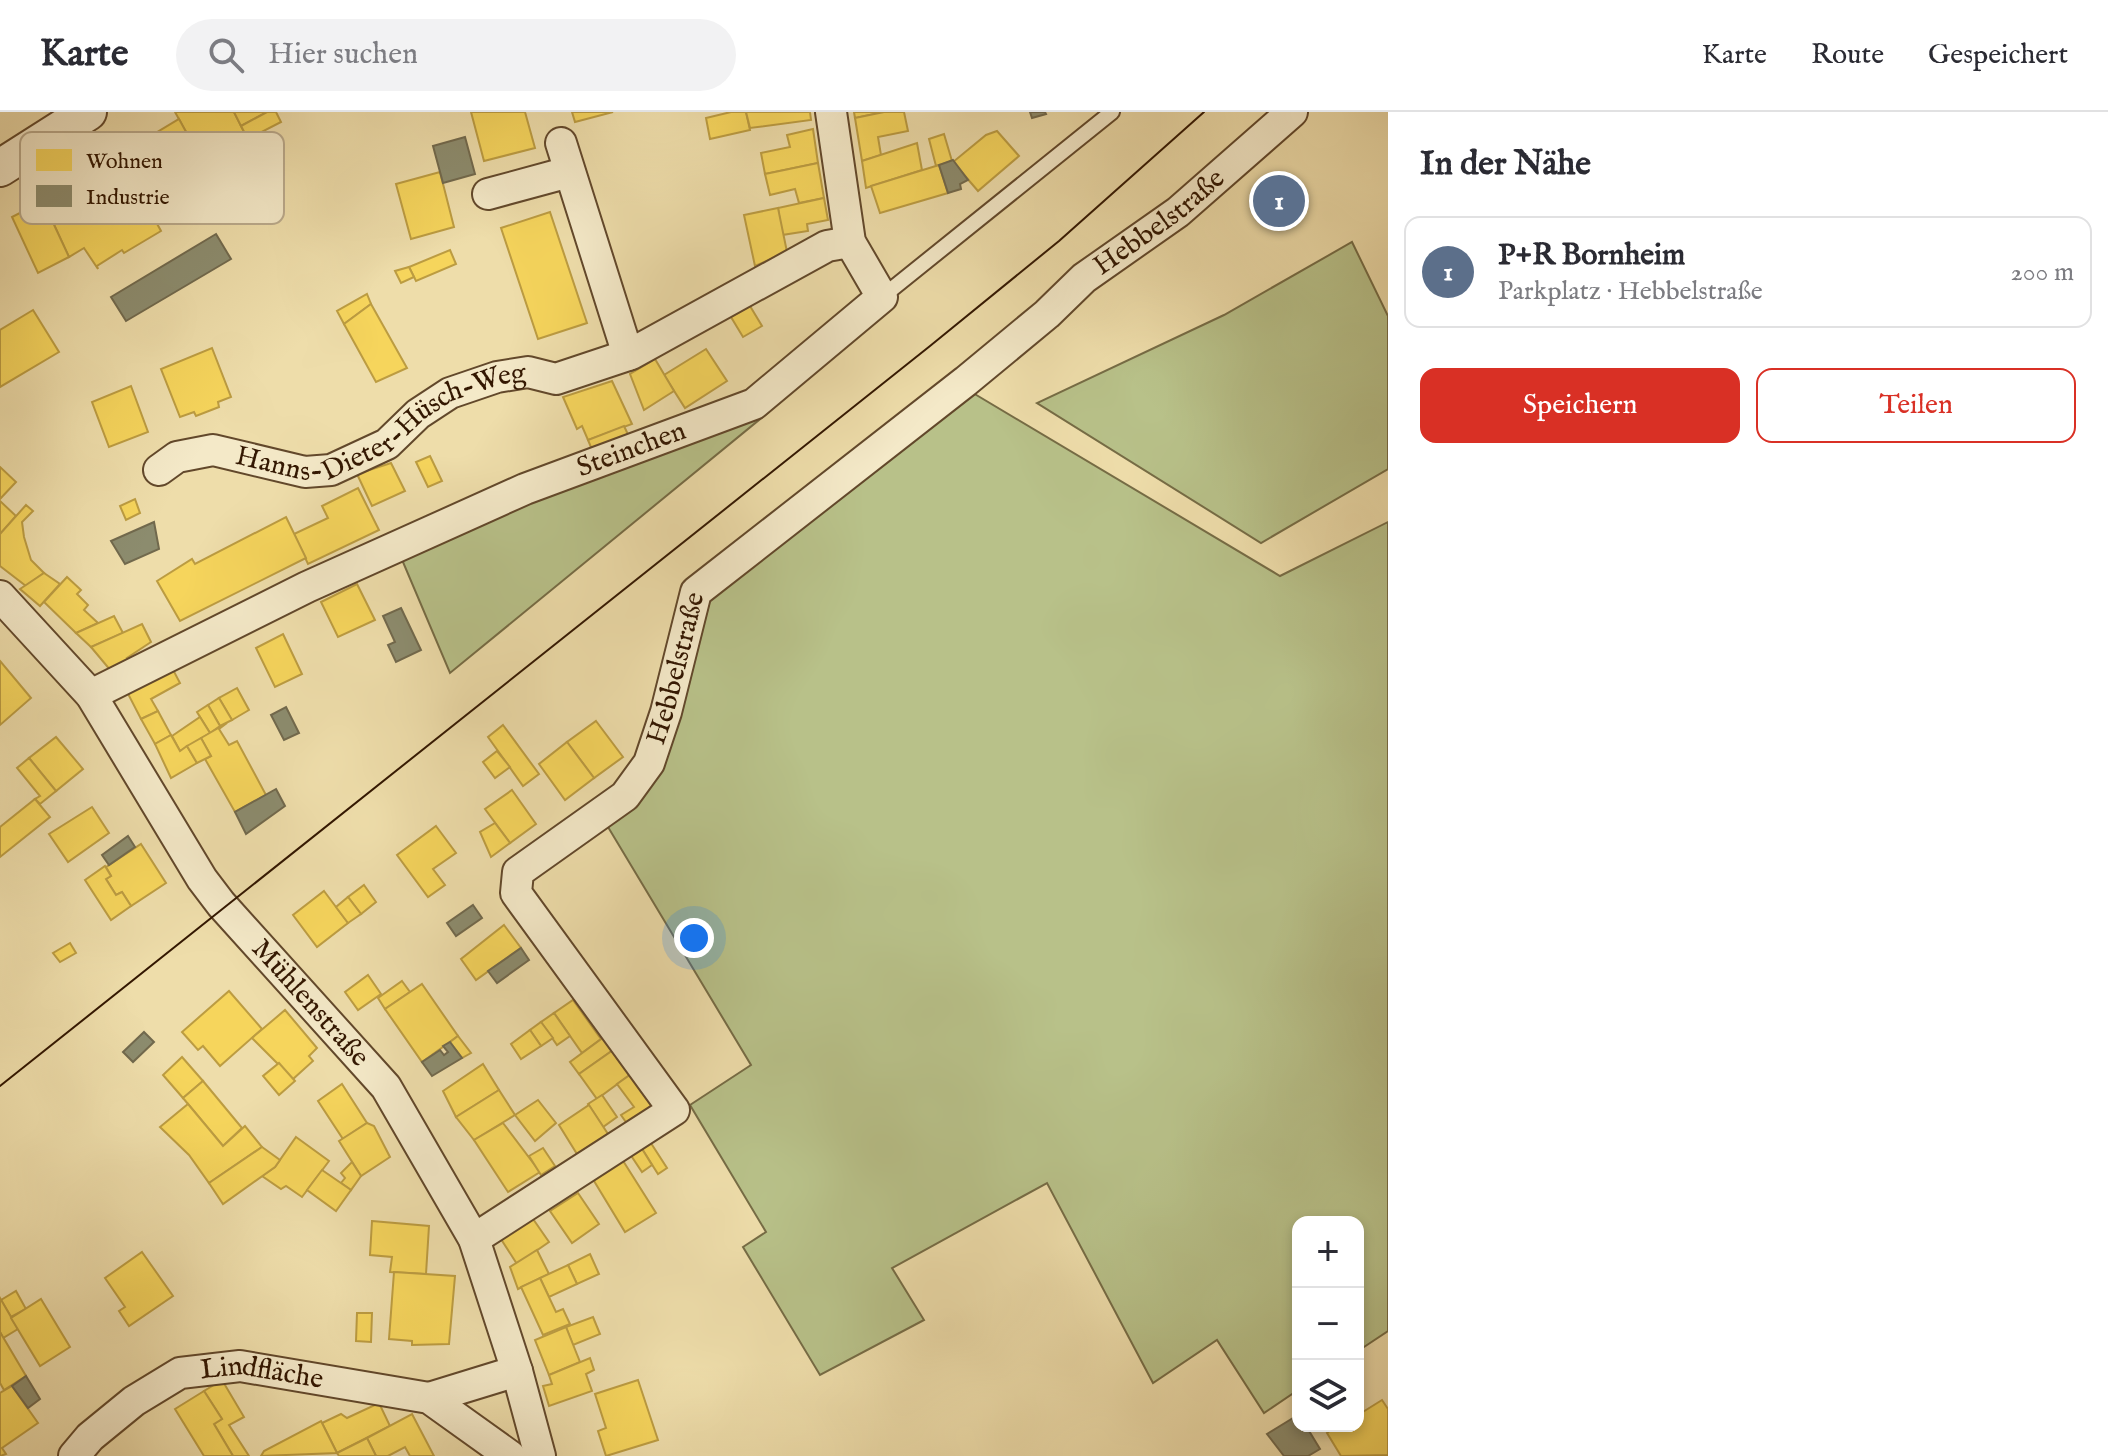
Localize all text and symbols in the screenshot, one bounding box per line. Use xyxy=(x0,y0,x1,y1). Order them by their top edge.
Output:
search box xyxy=(176,19,736,91)
text: Karte xyxy=(40,31,128,79)
icon: search xyxy=(204,33,248,77)
text: Hier suchen xyxy=(268,36,418,74)
text: Karte xyxy=(1702,38,1767,73)
text: Route xyxy=(1811,38,1884,73)
text: Gespeichert xyxy=(1928,38,2068,73)
legend xyxy=(20,132,284,224)
text: In der Nähe xyxy=(1420,143,1591,186)
text: Wohnen xyxy=(86,148,163,176)
street label: Hebbelstraße xyxy=(1087,161,1232,283)
pin: 1 xyxy=(1253,171,1305,231)
text: Industrie xyxy=(86,184,170,212)
text: P+R Bornheim xyxy=(1498,237,1685,275)
text: 1 xyxy=(1443,256,1453,289)
text: 200 m xyxy=(2010,256,2074,289)
text: Parkplatz · Hebbelstraße xyxy=(1498,275,1763,308)
street label: Hanns-Dieter-Hüsch-Weg xyxy=(232,355,529,490)
button: Speichern xyxy=(1420,368,1740,443)
button: Teilen xyxy=(1756,368,2076,443)
street label: Steinchen xyxy=(572,413,691,486)
street label: Hebbelstraße xyxy=(639,589,713,749)
your location xyxy=(674,918,714,958)
street label: Mühlenstraße xyxy=(244,932,377,1074)
map controls xyxy=(1292,1216,1364,1432)
button: + xyxy=(1292,1216,1364,1288)
button: − xyxy=(1292,1288,1364,1360)
street label: Lindfläche xyxy=(198,1348,326,1397)
button: layers xyxy=(1292,1360,1364,1432)

